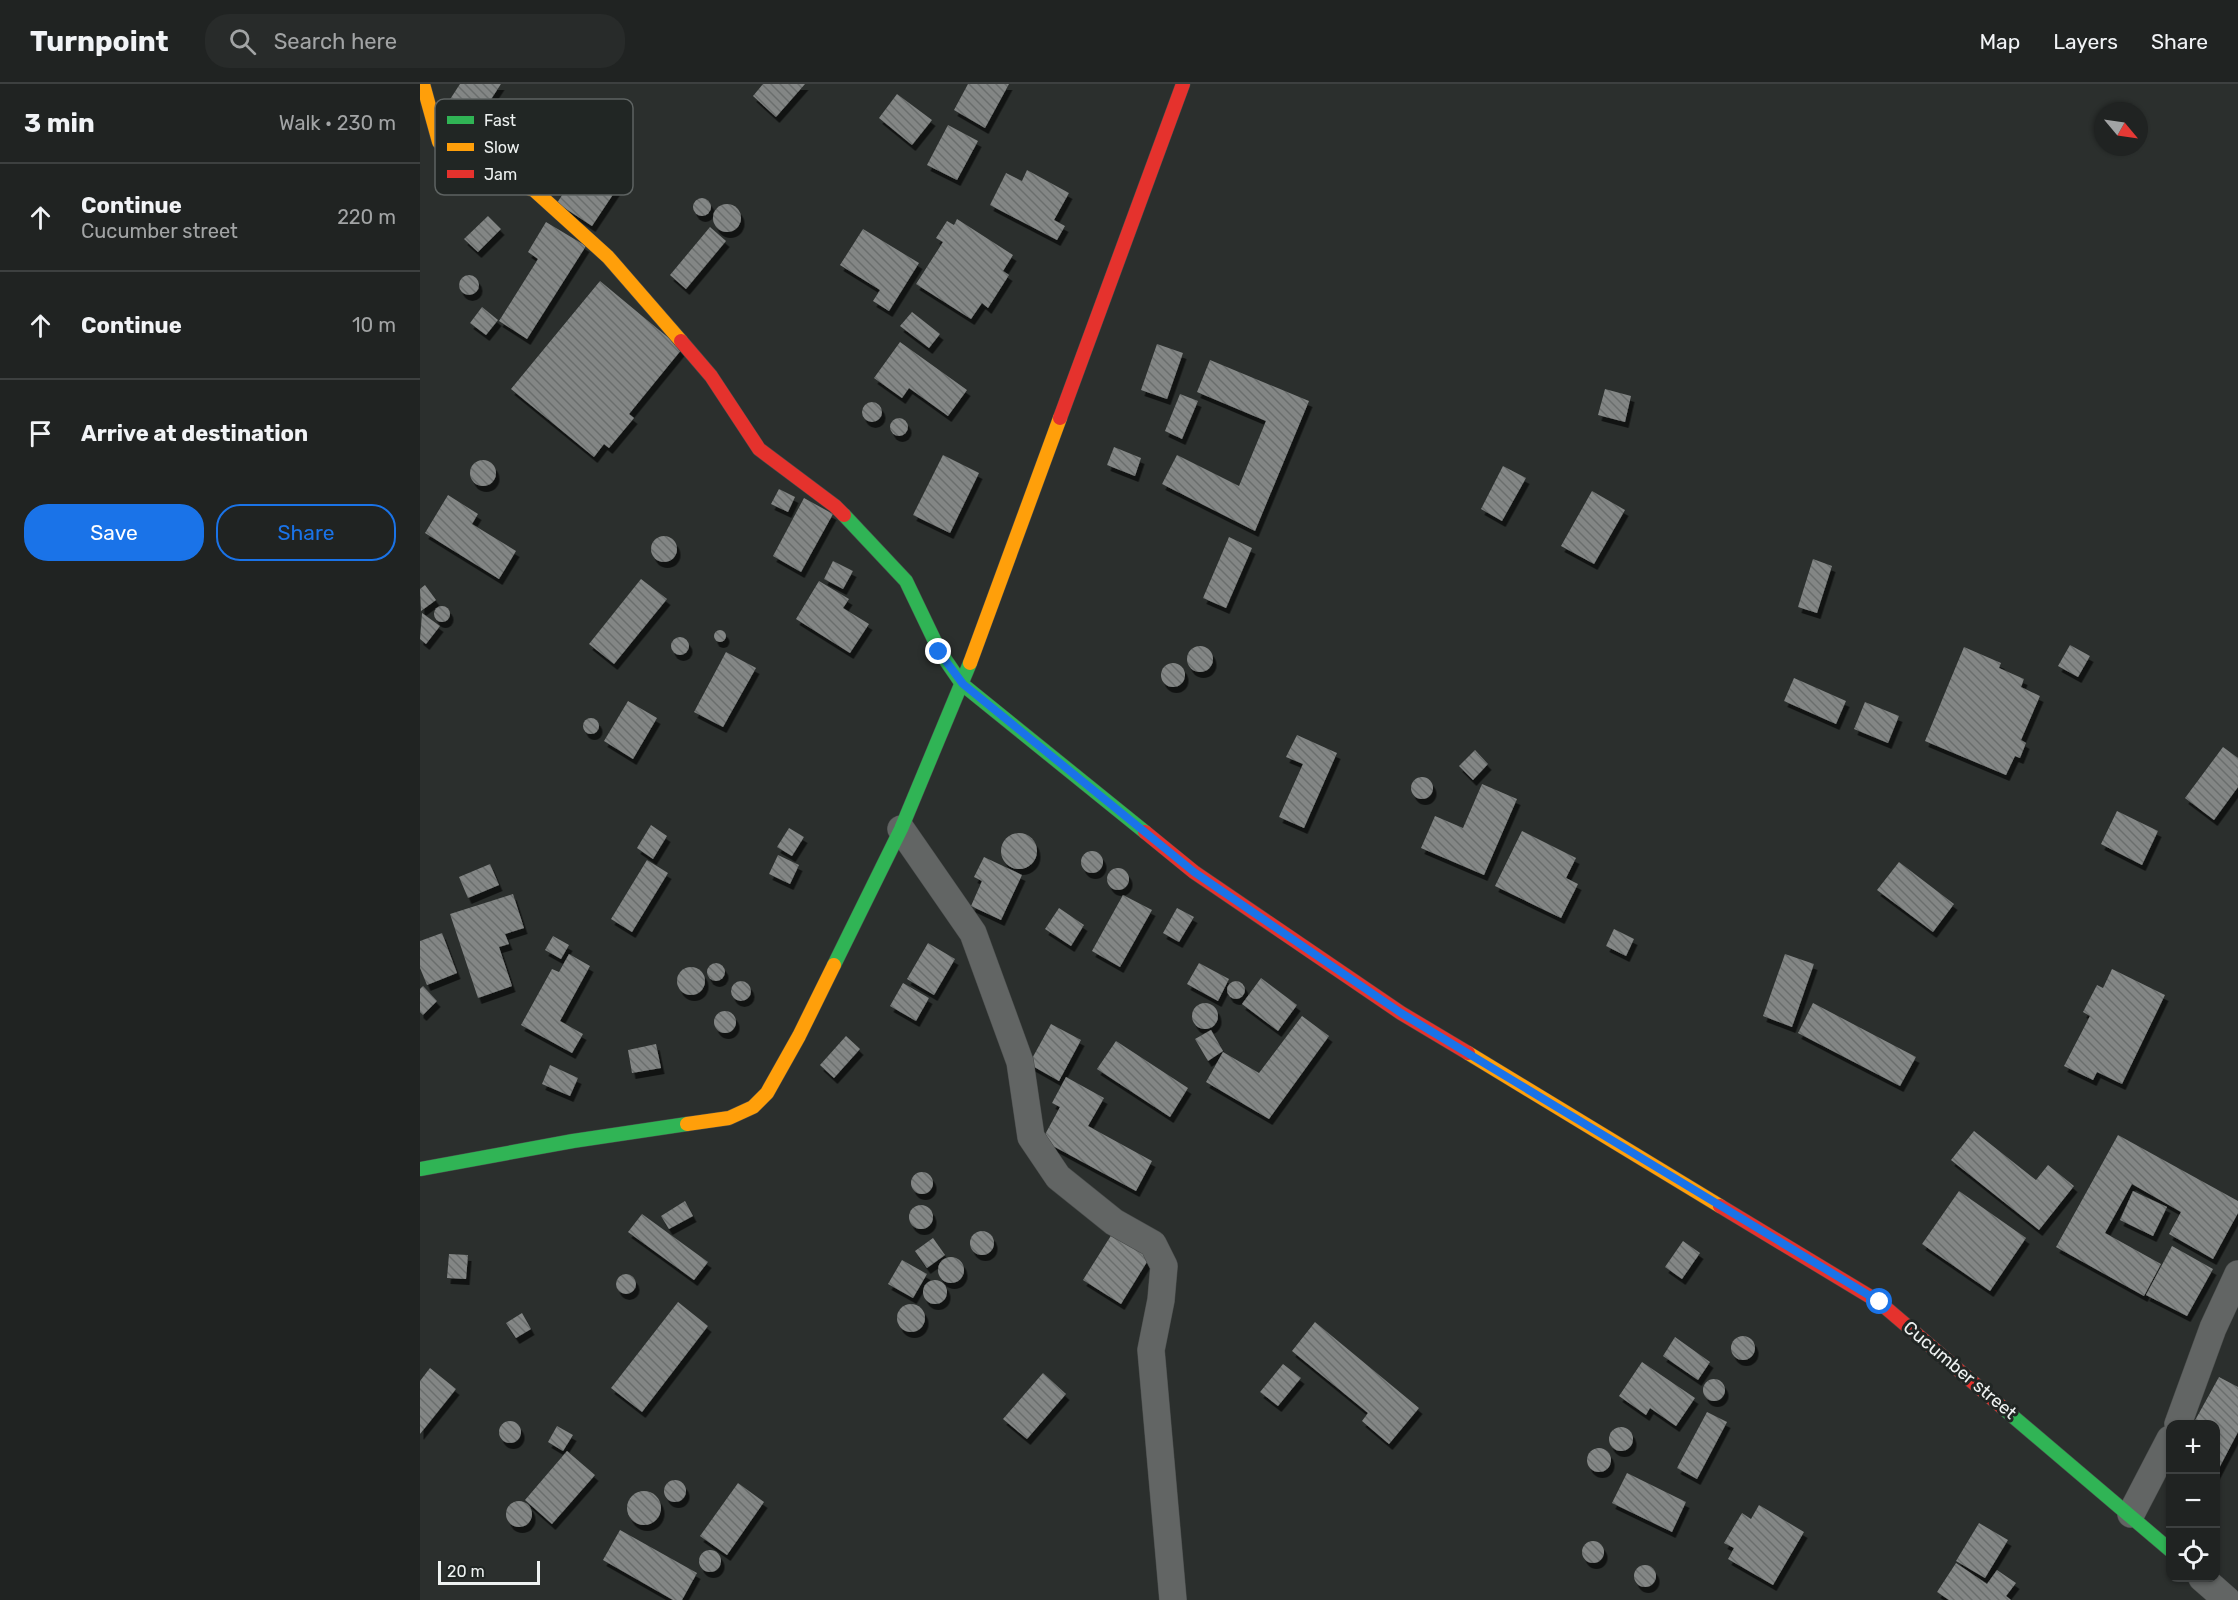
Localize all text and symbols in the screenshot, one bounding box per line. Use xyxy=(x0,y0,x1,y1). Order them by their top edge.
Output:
search box xyxy=(205,14,625,68)
text: Turnpoint xyxy=(30,25,169,58)
icon: search xyxy=(226,25,259,58)
text: Search here xyxy=(274,28,397,55)
text: Map xyxy=(1979,29,2020,54)
text: Layers xyxy=(2053,29,2118,54)
text: Share xyxy=(2151,29,2208,54)
legend xyxy=(435,99,633,195)
north arrow xyxy=(2094,102,2148,156)
text: 3 min xyxy=(24,108,95,139)
text: Walk · 230 m xyxy=(279,111,396,135)
text: Fast xyxy=(484,111,516,130)
text: Slow xyxy=(484,138,520,157)
text: Jam xyxy=(484,165,517,184)
text: Continue xyxy=(81,192,182,219)
icon: ahead xyxy=(24,201,57,234)
text: 220 m xyxy=(337,205,396,229)
text: Cucumber street xyxy=(81,219,238,243)
icon: ahead xyxy=(24,309,57,342)
text: Continue xyxy=(81,312,182,339)
text: 10 m xyxy=(352,313,396,337)
icon: arrive xyxy=(24,417,57,450)
text: Arrive at destination xyxy=(81,420,308,447)
button: Save xyxy=(24,504,204,561)
button: Share xyxy=(216,504,396,561)
route end xyxy=(925,638,951,664)
route start xyxy=(1866,1288,1892,1314)
street label: Cucumber street xyxy=(1899,1316,2021,1424)
map controls xyxy=(2166,1420,2220,1582)
button: + xyxy=(2166,1420,2220,1474)
button: − xyxy=(2166,1474,2220,1528)
button: locate xyxy=(2166,1528,2220,1582)
scale bar xyxy=(438,1558,540,1586)
text: 20 m xyxy=(447,1562,485,1581)

